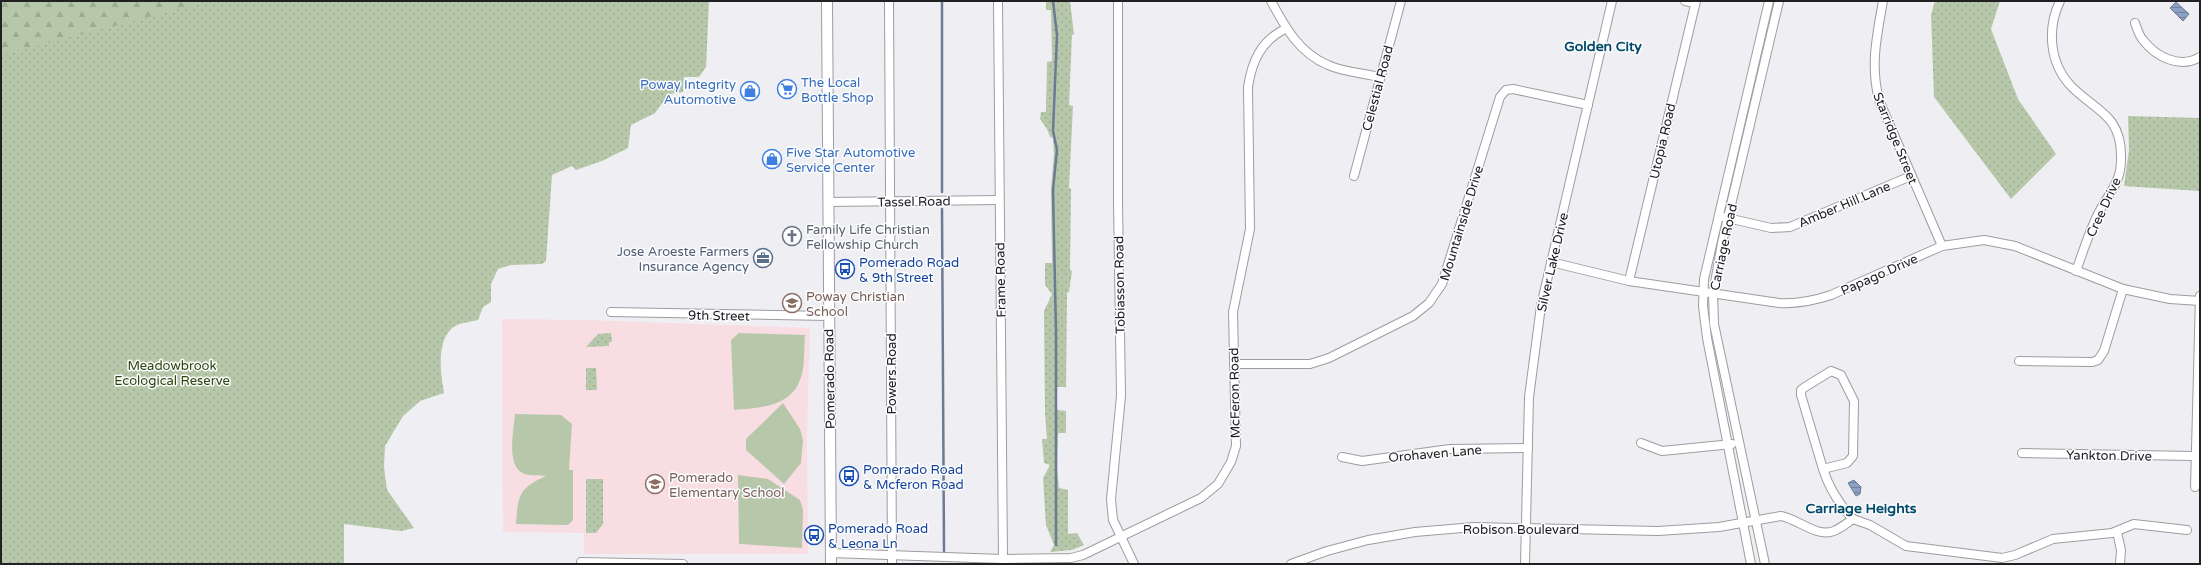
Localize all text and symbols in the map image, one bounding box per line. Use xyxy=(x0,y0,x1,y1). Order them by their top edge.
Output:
district label: Golden City xyxy=(1564,38,1642,55)
street label: Celestial Road xyxy=(1359,44,1397,133)
place label: The Local Bottle Shop xyxy=(801,75,874,106)
place label: Poway Integrity Automotive xyxy=(640,77,736,108)
supermarket icon: The Local Bottle Shop xyxy=(776,78,798,100)
shop icon: Poway Integrity Automotive xyxy=(739,80,761,102)
street label: Starridge Street xyxy=(1869,90,1921,187)
street label: Utopia Road xyxy=(1646,102,1679,181)
place label: Five Star Automotive Service Center xyxy=(786,145,915,176)
shop icon: Five Star Automotive Service Center xyxy=(761,148,783,170)
street label: Mountainside Drive xyxy=(1437,164,1487,283)
street label: Cree Drive xyxy=(2083,175,2125,240)
street label: Amber Hill Lane xyxy=(1796,178,1893,231)
street label: Tassel Road xyxy=(877,193,951,211)
street label: Carriage Road xyxy=(1707,202,1741,292)
street label: Silver Lake Drive xyxy=(1534,211,1572,313)
place label: Family Life Christian Fellowship Church xyxy=(806,222,930,253)
church icon: Family Life Christian Fellowship Church xyxy=(781,225,803,247)
street label: Tobiasson Road xyxy=(1111,236,1129,334)
street label: Frame Road xyxy=(992,242,1010,318)
place label: Jose Aroeste Farmers Insurance Agency xyxy=(617,244,749,275)
office icon: Jose Aroeste Farmers Insurance Agency xyxy=(752,247,774,269)
street label: Papago Drive xyxy=(1838,251,1920,299)
place label: Pomerado Road & 9th Street xyxy=(859,255,959,286)
bus stop icon: Pomerado Road & 9th Street xyxy=(834,258,856,280)
place label: Poway Christian School xyxy=(806,289,905,320)
school or university icon: Poway Christian School xyxy=(781,292,803,314)
street label: 9th Street xyxy=(688,307,750,325)
street label: Pomerado Road xyxy=(821,329,839,429)
street label: Powers Road xyxy=(884,333,900,415)
street label: McFeron Road xyxy=(1226,347,1244,438)
park label: Meadowbrook Ecological Reserve xyxy=(114,358,230,389)
street label: Orohaven Lane xyxy=(1388,442,1482,466)
street label: Yankton Drive xyxy=(2066,447,2152,465)
place label: Pomerado Road & Mcferon Road xyxy=(863,462,964,493)
bus stop icon: Pomerado Road & Mcferon Road xyxy=(838,465,860,487)
place label: Pomerado Elementary School xyxy=(669,470,784,501)
school or university icon: Pomerado Elementary School xyxy=(644,473,666,495)
district label: Carriage Heights xyxy=(1805,500,1917,517)
place label: Pomerado Road & Leona Ln xyxy=(828,521,928,552)
street label: Robison Boulevard xyxy=(1463,522,1579,538)
bus stop icon: Pomerado Road & Leona Ln xyxy=(803,524,825,546)

